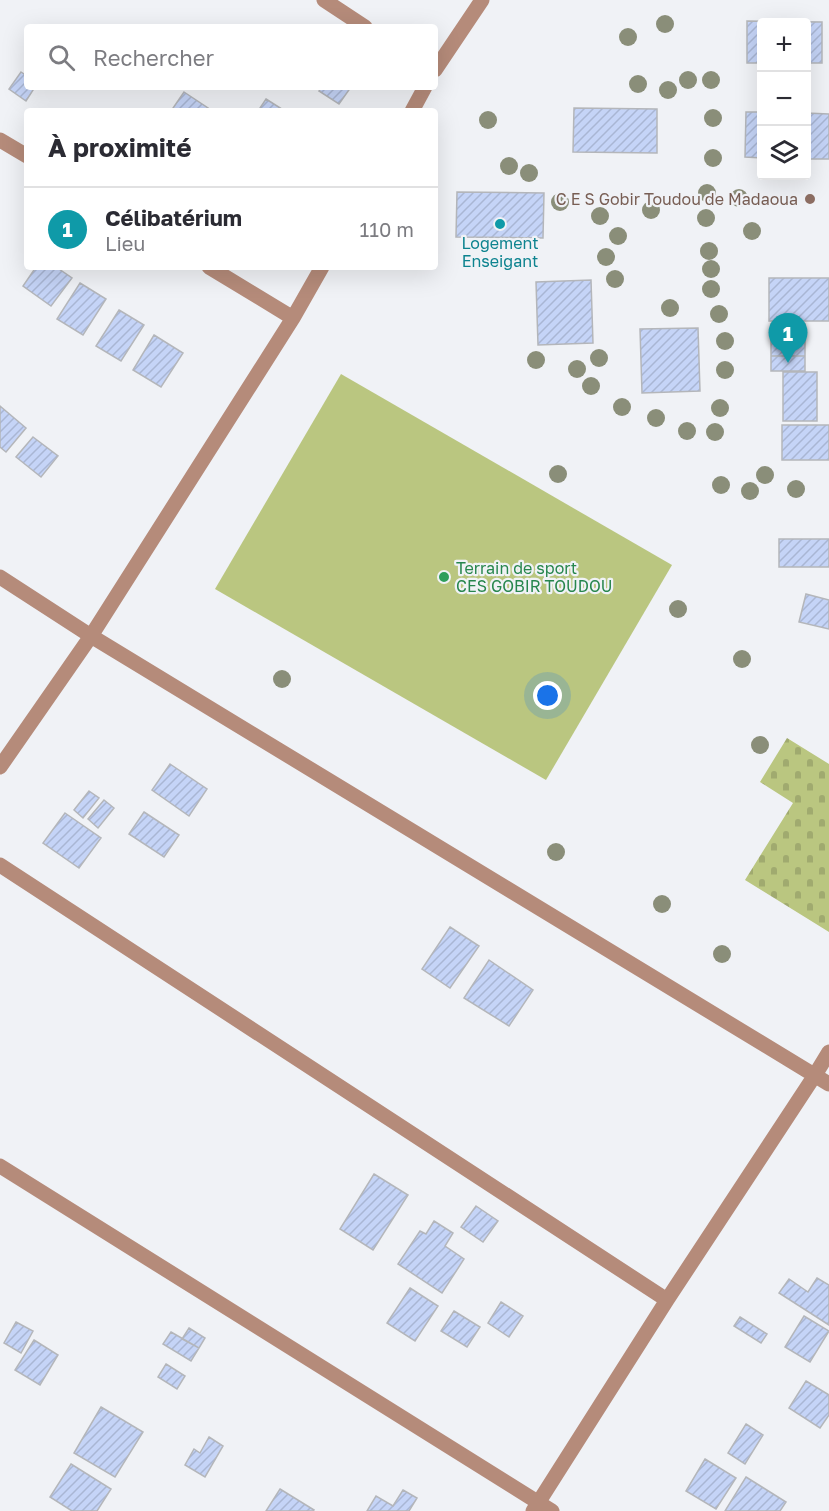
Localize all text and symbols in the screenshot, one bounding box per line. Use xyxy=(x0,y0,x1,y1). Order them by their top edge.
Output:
map controls xyxy=(757,18,811,180)
button: + xyxy=(757,18,811,72)
search box xyxy=(24,24,438,90)
icon: search xyxy=(45,41,78,74)
text: Rechercher xyxy=(93,44,214,71)
button: − xyxy=(757,72,811,126)
button: layers xyxy=(757,126,811,180)
text: À proximité xyxy=(48,132,192,163)
place label: C E S Gobir Toudou de Madaoua xyxy=(556,189,798,209)
marker: C E S Gobir Toudou de Madaoua xyxy=(803,192,817,206)
text: Célibatérium xyxy=(105,204,242,231)
text: 1 xyxy=(62,217,73,241)
text: 110 m xyxy=(360,217,414,241)
marker: Logement Enseigant xyxy=(493,217,507,231)
text: Lieu xyxy=(105,231,145,255)
place label: Logement Enseigant xyxy=(461,233,539,271)
pin: 1 xyxy=(768,314,808,363)
place label: Terrain de sport CES GOBIR TOUDOU xyxy=(456,558,612,596)
marker: Terrain de sport CES GOBIR TOUDOU xyxy=(437,570,451,584)
your location xyxy=(533,681,562,710)

